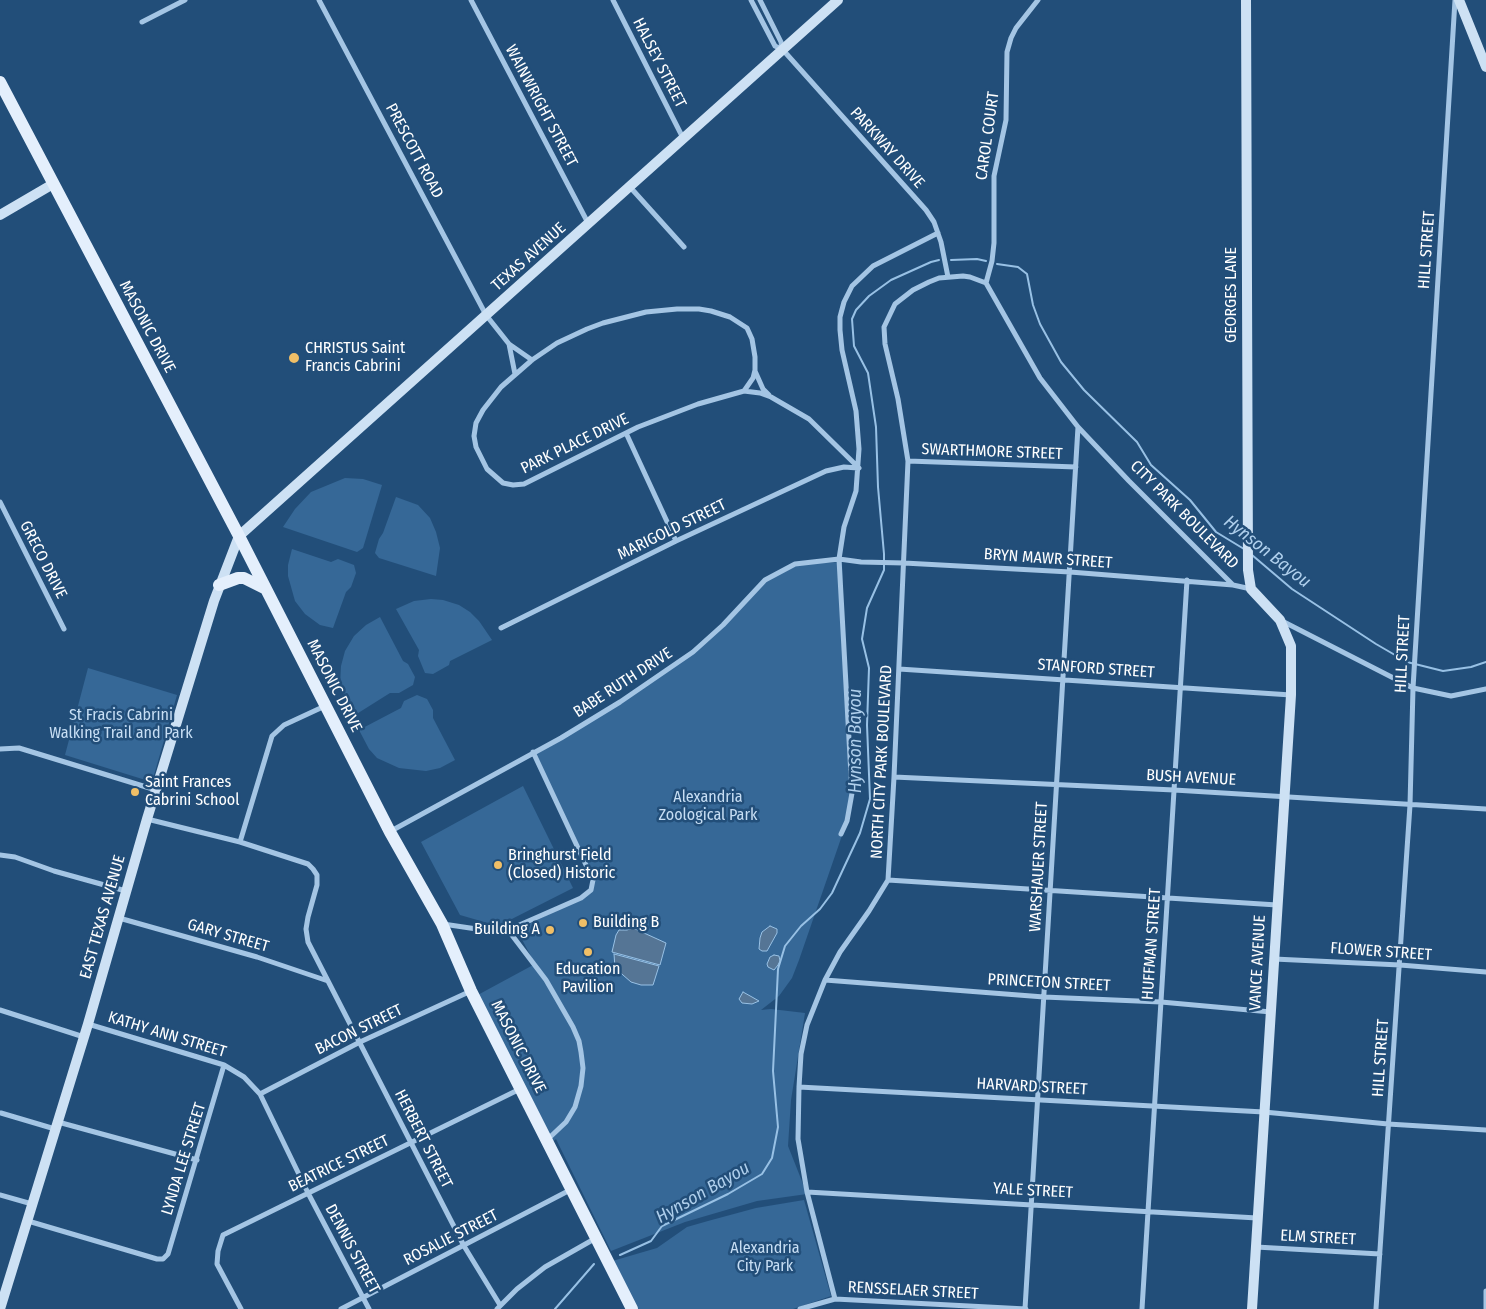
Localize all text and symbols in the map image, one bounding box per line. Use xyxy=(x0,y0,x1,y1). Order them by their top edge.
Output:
street label: HALSEY STREET xyxy=(628,15,690,111)
street label: WAINWRIGHT STREET xyxy=(501,42,581,170)
street label: CAROL COURT xyxy=(972,91,1004,181)
street label: PRESCOTT ROAD xyxy=(381,100,447,202)
street label: PARKWAY DRIVE xyxy=(846,104,928,192)
street label: HILL STREET xyxy=(1415,210,1439,290)
street label: TEXAS AVENUE xyxy=(488,219,570,295)
street label: GEORGES LANE xyxy=(1222,247,1242,343)
street label: MASONIC DRIVE xyxy=(115,278,179,376)
place label: CHRISTUS Saint Francis Cabrini xyxy=(305,339,405,377)
marker: CHRISTUS Saint Francis Cabrini xyxy=(287,351,301,365)
street label: PARK PLACE DRIVE xyxy=(518,410,632,478)
street label: SWARTHMORE STREET xyxy=(921,440,1063,464)
street label: CITY PARK BOULEVARD xyxy=(1126,457,1242,573)
street label: MARIGOLD STREET xyxy=(615,495,729,565)
water label: Hynson Bayou xyxy=(1219,511,1315,593)
street label: GRECO DRIVE xyxy=(15,518,71,602)
street label: BRYN MAWR STREET xyxy=(983,545,1113,573)
street label: HILL STREET xyxy=(1391,615,1415,693)
street label: MASONIC DRIVE xyxy=(302,636,366,736)
street label: BABE RUTH DRIVE xyxy=(570,644,676,722)
street label: STANFORD STREET xyxy=(1037,655,1155,683)
street label: NORTH CITY PARK BOULEVARD xyxy=(867,664,897,860)
water label: Hynson Bayou xyxy=(845,689,867,793)
park label: St Fracis Cabrini Walking Trail and Park xyxy=(49,706,193,744)
street label: BUSH AVENUE xyxy=(1146,766,1236,790)
place label: Saint Frances Cabrini School xyxy=(145,773,239,811)
marker: Saint Frances Cabrini School xyxy=(129,786,141,798)
park label: Alexandria Zoological Park xyxy=(659,788,757,826)
street label: WARSHAUER STREET xyxy=(1026,801,1052,933)
place label: Bringhurst Field (Closed) Historic xyxy=(508,846,615,884)
street label: EAST TEXAS AVENUE xyxy=(76,853,130,981)
marker: Bringhurst Field (Closed) Historic xyxy=(492,859,504,871)
street label: HUFFMAN STREET xyxy=(1139,887,1165,1001)
place label: Building B xyxy=(593,913,659,933)
street label: GARY STREET xyxy=(185,915,271,957)
street label: VANCE AVENUE xyxy=(1246,915,1270,1011)
marker: Building B xyxy=(577,917,589,929)
place label: Building A xyxy=(474,920,540,940)
marker: Building A xyxy=(544,924,556,936)
street label: FLOWER STREET xyxy=(1330,939,1432,965)
marker: Education Pavilion xyxy=(582,946,594,958)
place label: Education Pavilion xyxy=(556,960,620,998)
street label: PRINCETON STREET xyxy=(987,970,1111,996)
street label: MASONIC DRIVE xyxy=(486,997,550,1097)
street label: BACON STREET xyxy=(312,1001,406,1059)
street label: KATHY ANN STREET xyxy=(106,1008,228,1062)
street label: HILL STREET xyxy=(1369,1018,1393,1098)
street label: HARVARD STREET xyxy=(976,1075,1088,1099)
street label: HERBERT STREET xyxy=(390,1087,456,1191)
street label: LYNDA LEE STREET xyxy=(158,1100,210,1218)
street label: BEATRICE STREET xyxy=(285,1131,393,1197)
water label: Hynson Bayou xyxy=(652,1157,754,1229)
street label: YALE STREET xyxy=(993,1179,1073,1203)
street label: DENNIS STREET xyxy=(320,1201,384,1297)
street label: ROSALIE STREET xyxy=(401,1206,501,1270)
street label: ELM STREET xyxy=(1280,1226,1356,1250)
park label: Alexandria City Park xyxy=(730,1239,800,1277)
street label: RENSSELAER STREET xyxy=(847,1278,979,1304)

